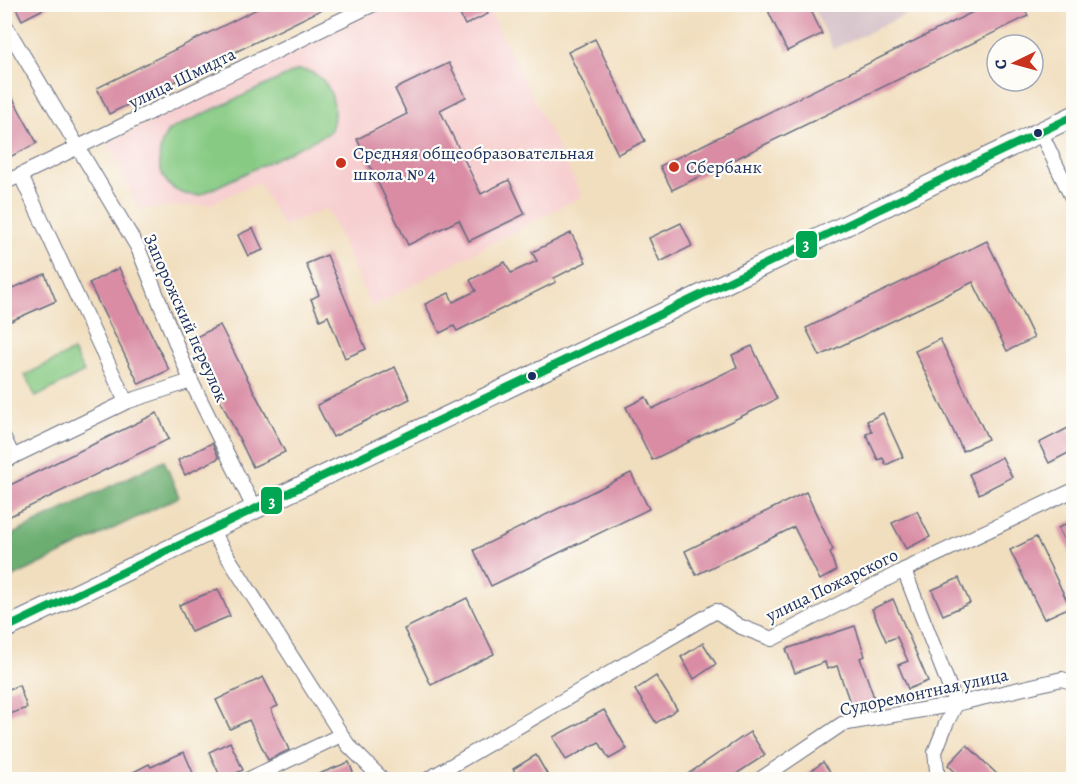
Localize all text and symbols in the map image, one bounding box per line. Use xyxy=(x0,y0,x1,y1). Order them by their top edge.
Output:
north arrow xyxy=(985,33,1045,93)
street label: улица Шмидта xyxy=(124,41,240,115)
text: С xyxy=(990,58,1012,70)
unlabelled marker xyxy=(1032,127,1044,139)
place label: Средняя общеобразовательная школа № 4 xyxy=(353,141,594,186)
place label: Сбербанк xyxy=(686,155,762,179)
marker: Средняя общеобразовательная школа № 4 xyxy=(334,156,348,170)
marker: Сбербанк xyxy=(667,160,681,174)
street label: Запорожский переулок xyxy=(138,230,234,406)
line badge: 3 xyxy=(795,230,818,259)
text: 3 xyxy=(803,234,810,256)
unlabelled marker xyxy=(526,370,538,382)
line badge: 3 xyxy=(260,486,283,515)
text: 3 xyxy=(269,491,276,513)
street label: улица Пожарского xyxy=(761,543,902,628)
street label: Судоремонтная улица xyxy=(838,662,1011,722)

